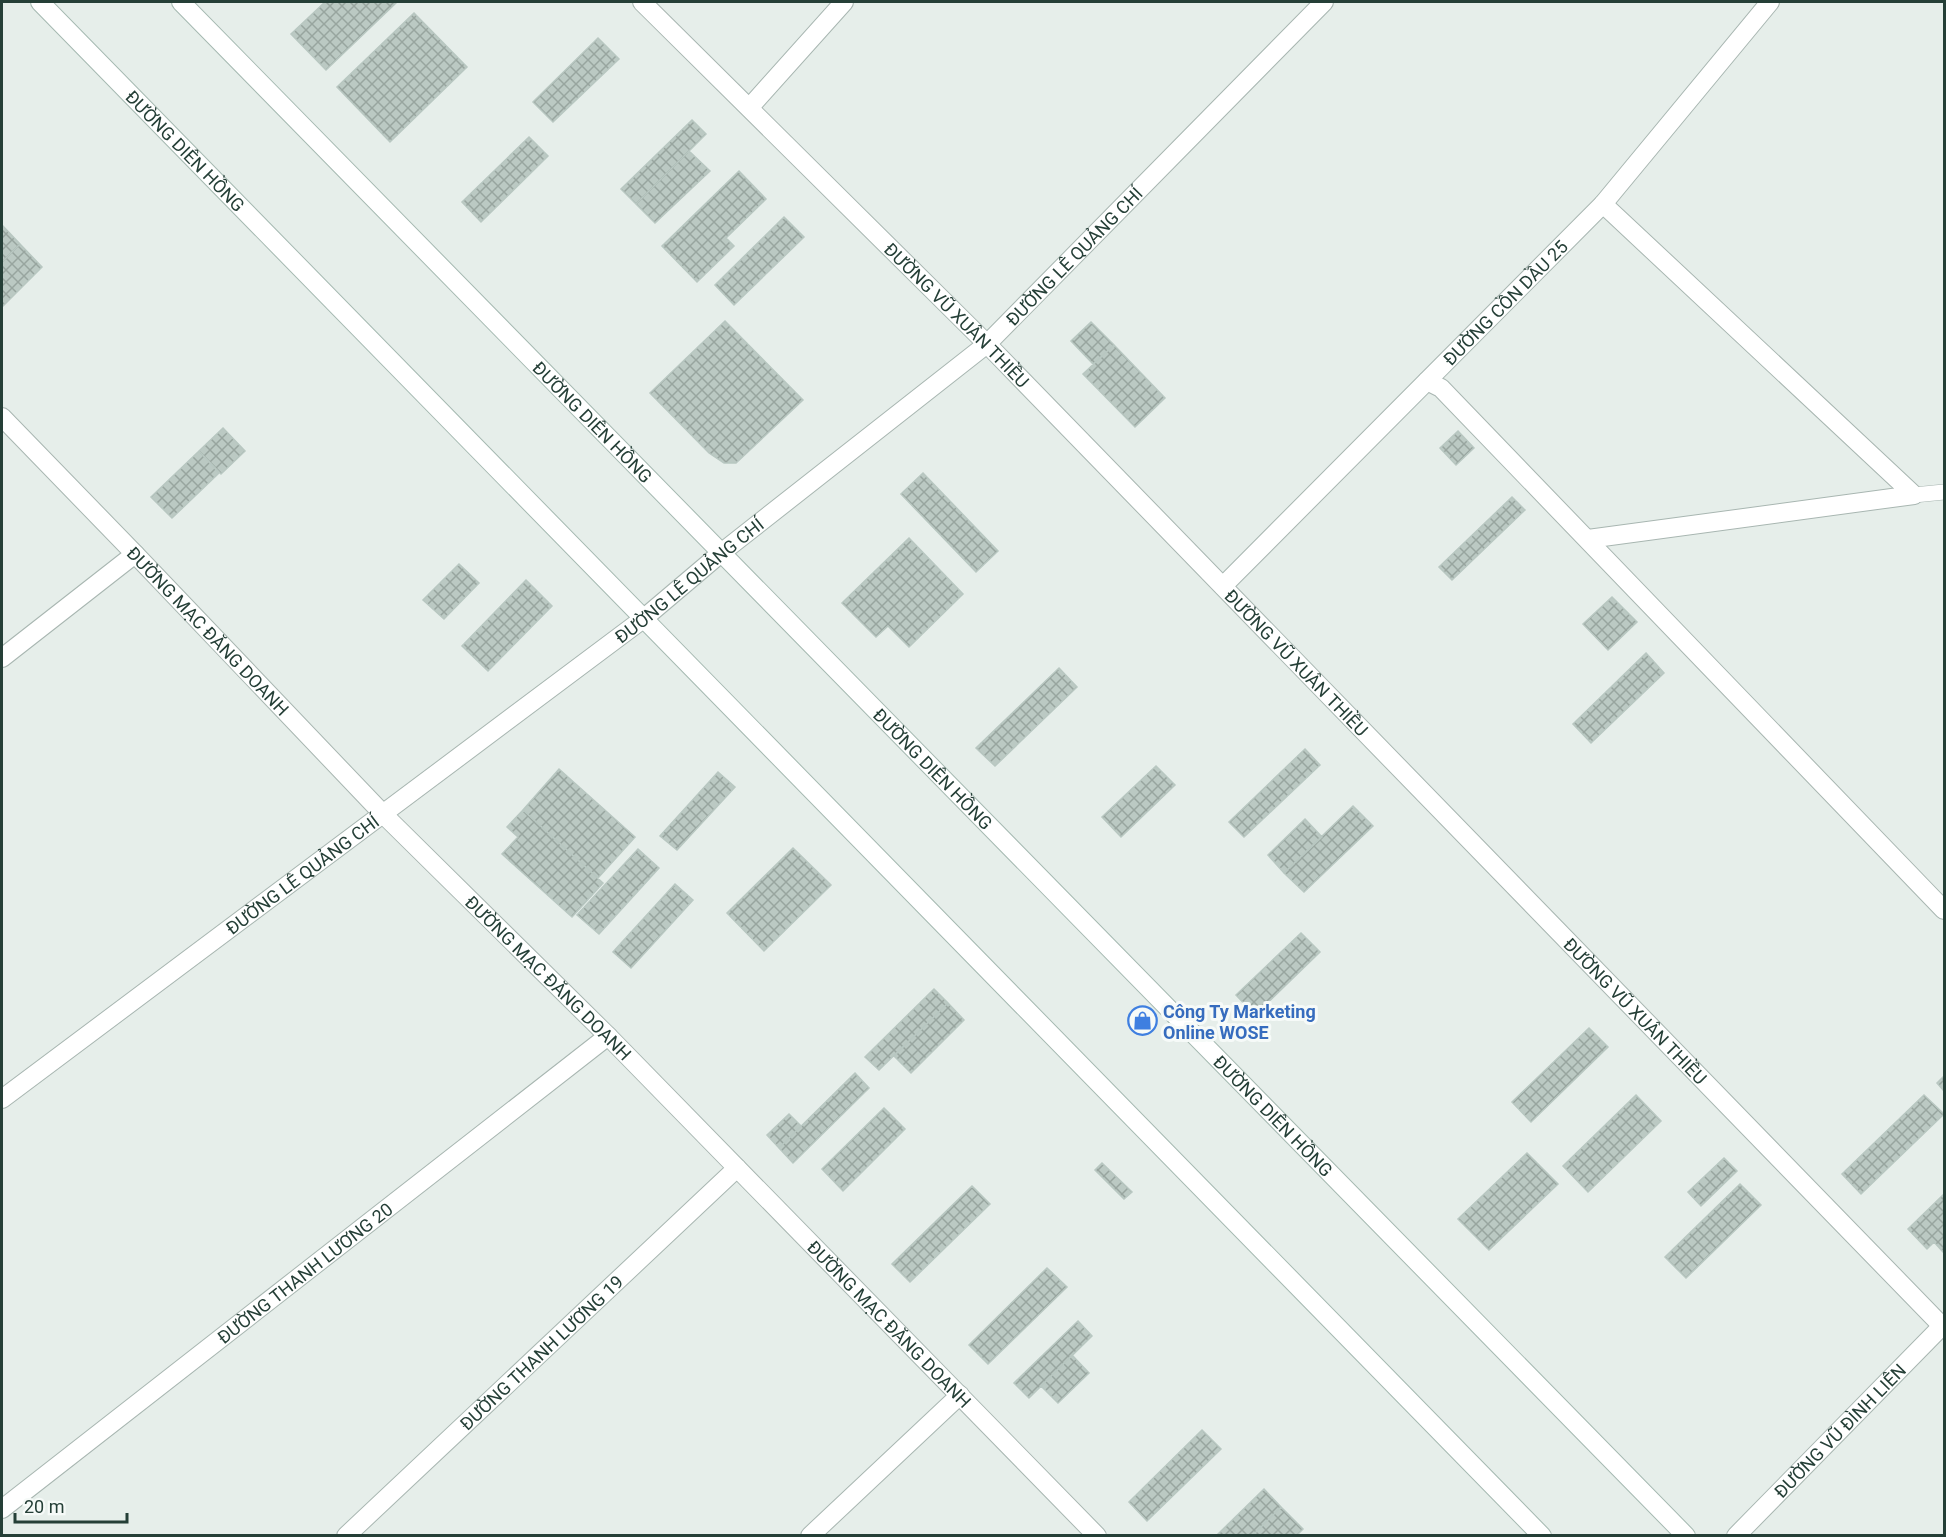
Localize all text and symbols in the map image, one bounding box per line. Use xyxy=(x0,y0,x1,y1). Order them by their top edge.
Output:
street label: ĐƯỜNG DIÊN HỒNG xyxy=(122,86,249,216)
street label: ĐƯỜNG LÊ QUẢNG CHÍ xyxy=(1001,182,1147,329)
street label: ĐƯỜNG CỒN DẦU 25 xyxy=(1439,236,1572,369)
street label: ĐƯỜNG VŨ XUÂN THIỀU xyxy=(880,238,1034,392)
street label: ĐƯỜNG DIÊN HỒNG xyxy=(529,357,657,487)
street label: ĐƯỜNG LÊ QUẢNG CHÍ xyxy=(611,513,768,647)
street label: ĐƯỜNG MẠC ĐĂNG DOANH xyxy=(123,542,293,719)
street label: ĐƯỜNG VŨ XUÂN THIỀU xyxy=(1221,585,1373,740)
street label: ĐƯỜNG DIÊN HỒNG xyxy=(869,704,997,834)
street label: ĐƯỜNG LÊ QUẢNG CHÍ xyxy=(222,810,384,938)
street label: ĐƯỜNG MẠC ĐĂNG DOANH xyxy=(461,891,636,1064)
street label: ĐƯỜNG VŨ XUÂN THIỀU xyxy=(1560,933,1711,1088)
place label: Công Ty Marketing Online WOSE xyxy=(1163,1001,1316,1043)
shop icon: Công Ty Marketing Online WOSE xyxy=(1126,1005,1158,1037)
street label: ĐƯỜNG DIÊN HỒNG xyxy=(1210,1051,1337,1180)
street label: ĐƯỜNG THANH LƯƠNG 20 xyxy=(213,1198,396,1348)
street label: ĐƯỜNG MẠC ĐĂNG DOANH xyxy=(803,1236,976,1412)
street label: ĐƯỜNG THANH LƯƠNG 19 xyxy=(455,1271,627,1434)
street label: ĐƯỜNG VŨ ĐÌNH LIÊN xyxy=(1769,1359,1910,1502)
scale bar xyxy=(15,1486,128,1524)
text: 20 m xyxy=(24,1496,64,1517)

